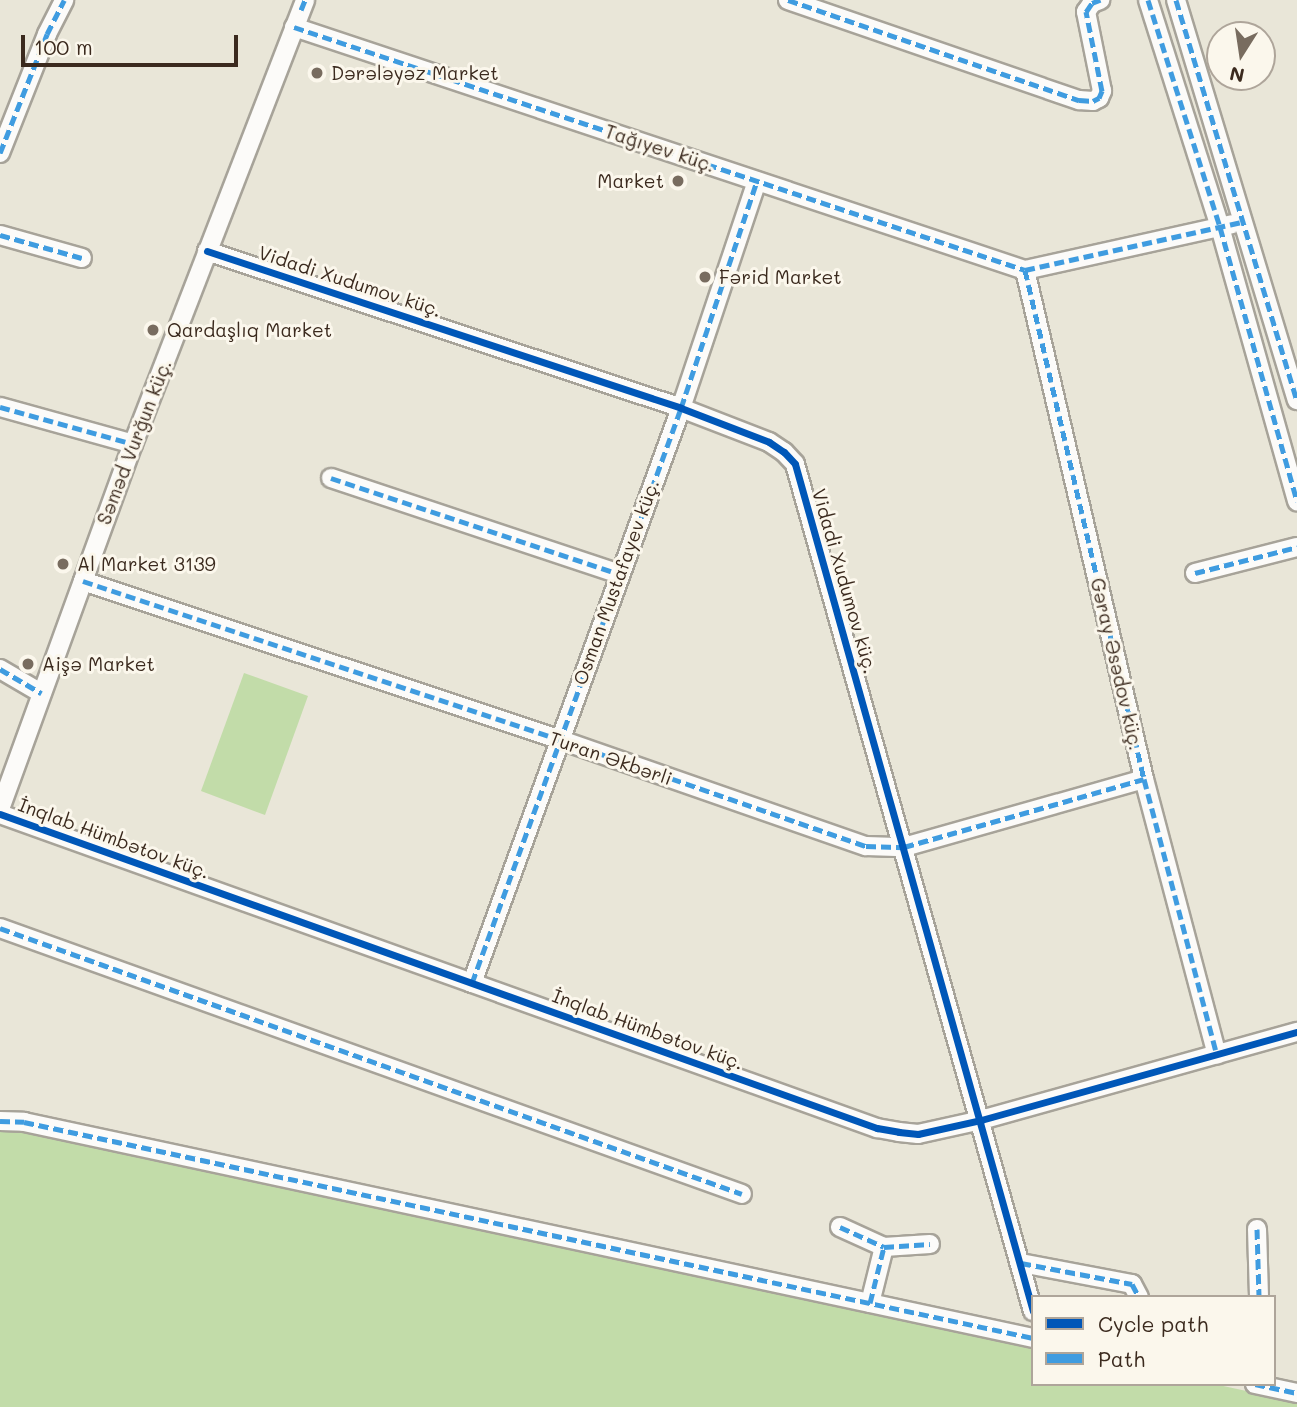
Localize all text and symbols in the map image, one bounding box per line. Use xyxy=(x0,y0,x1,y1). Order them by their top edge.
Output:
scale bar xyxy=(24,21,242,65)
north arrow xyxy=(1206,21,1276,91)
text: 100 m xyxy=(34,33,93,60)
text: N xyxy=(1227,61,1247,89)
place label: Dərələyəz Market xyxy=(331,62,499,84)
marker: Dərələyəz Market xyxy=(309,65,325,81)
street label: Tağıyev küç. xyxy=(602,119,718,177)
place label: Market xyxy=(597,170,664,192)
marker: Market xyxy=(670,173,686,189)
street label: Vidadi Xudumov küç. xyxy=(256,241,444,321)
place label: Fərid Market xyxy=(719,266,842,288)
marker: Fərid Market xyxy=(697,269,713,285)
place label: Qardaşlıq Market xyxy=(167,319,332,341)
marker: Qardaşlıq Market xyxy=(145,322,161,338)
street label: Səməd Vurğun küç. xyxy=(92,356,176,528)
street label: Osman Mustafayev küç. xyxy=(568,476,664,688)
street label: Vidadi Xudumov küç. xyxy=(808,486,882,676)
place label: Al Market 3139 xyxy=(77,553,216,575)
marker: Al Market 3139 xyxy=(55,556,71,572)
street label: Gəray Əsədov küç. xyxy=(1086,576,1148,752)
place label: Aişə Market xyxy=(42,653,155,675)
marker: Aişə Market xyxy=(20,656,36,672)
street label: Turan Əkbərli xyxy=(547,726,675,790)
street label: İnqlab Hümbətov küç. xyxy=(15,793,213,883)
street label: İnqlab Hümbətov küç. xyxy=(549,984,747,1074)
legend xyxy=(1031,1295,1276,1386)
text: Cycle path xyxy=(1098,1310,1208,1337)
text: Path xyxy=(1098,1345,1145,1372)

